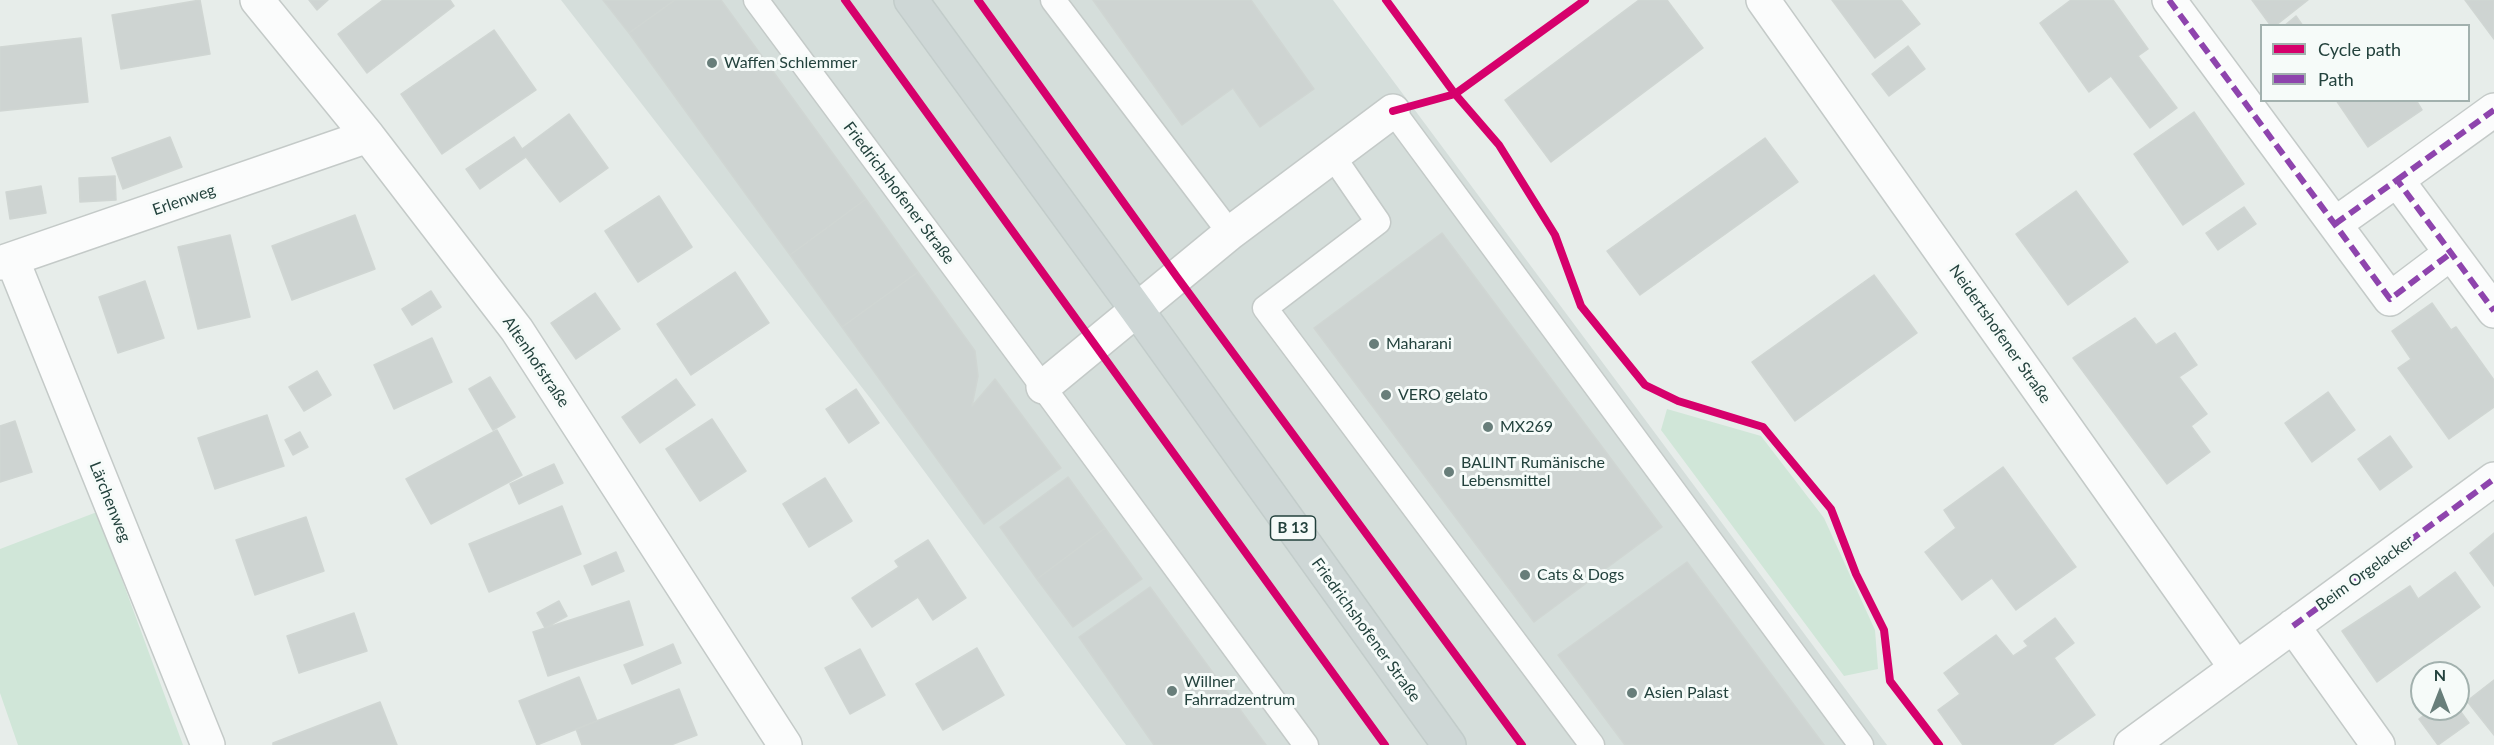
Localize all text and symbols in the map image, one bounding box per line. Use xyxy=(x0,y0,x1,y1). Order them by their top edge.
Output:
legend xyxy=(2260,24,2470,102)
text: Cycle path xyxy=(2318,38,2401,60)
place label: Waffen Schlemmer xyxy=(724,53,857,73)
marker: Waffen Schlemmer xyxy=(705,56,719,70)
text: Path xyxy=(2318,68,2354,90)
street label: Friedrichshofener Straße xyxy=(839,118,959,268)
street label: Erlenweg xyxy=(150,180,218,220)
street label: Neidertshofener Straße xyxy=(1945,261,2055,407)
street label: Altenhofstraße xyxy=(499,313,573,411)
place label: Maharani xyxy=(1386,334,1452,354)
marker: Maharani xyxy=(1367,337,1381,351)
place label: VERO gelato xyxy=(1398,385,1488,405)
marker: VERO gelato xyxy=(1379,388,1393,402)
place label: MX269 xyxy=(1500,417,1553,437)
marker: MX269 xyxy=(1481,420,1495,434)
place label: BALINT Rumänische Lebensmittel xyxy=(1461,453,1605,491)
street label: Lärchenweg xyxy=(85,459,135,545)
marker: BALINT Rumänische Lebensmittel xyxy=(1442,465,1456,479)
road number: B 13 xyxy=(1270,516,1316,540)
street label: Beim Orgelacker xyxy=(2312,531,2418,615)
street label: Friedrichshofener Straße xyxy=(1307,554,1425,706)
place label: Cats & Dogs xyxy=(1537,565,1624,585)
marker: Cats & Dogs xyxy=(1518,568,1532,582)
north arrow xyxy=(2410,661,2470,721)
text: N xyxy=(2434,665,2446,684)
place label: Willner Fahrradzentrum xyxy=(1184,672,1295,710)
place label: Asien Palast xyxy=(1644,683,1729,703)
marker: Willner Fahrradzentrum xyxy=(1165,684,1179,698)
marker: Asien Palast xyxy=(1625,686,1639,700)

